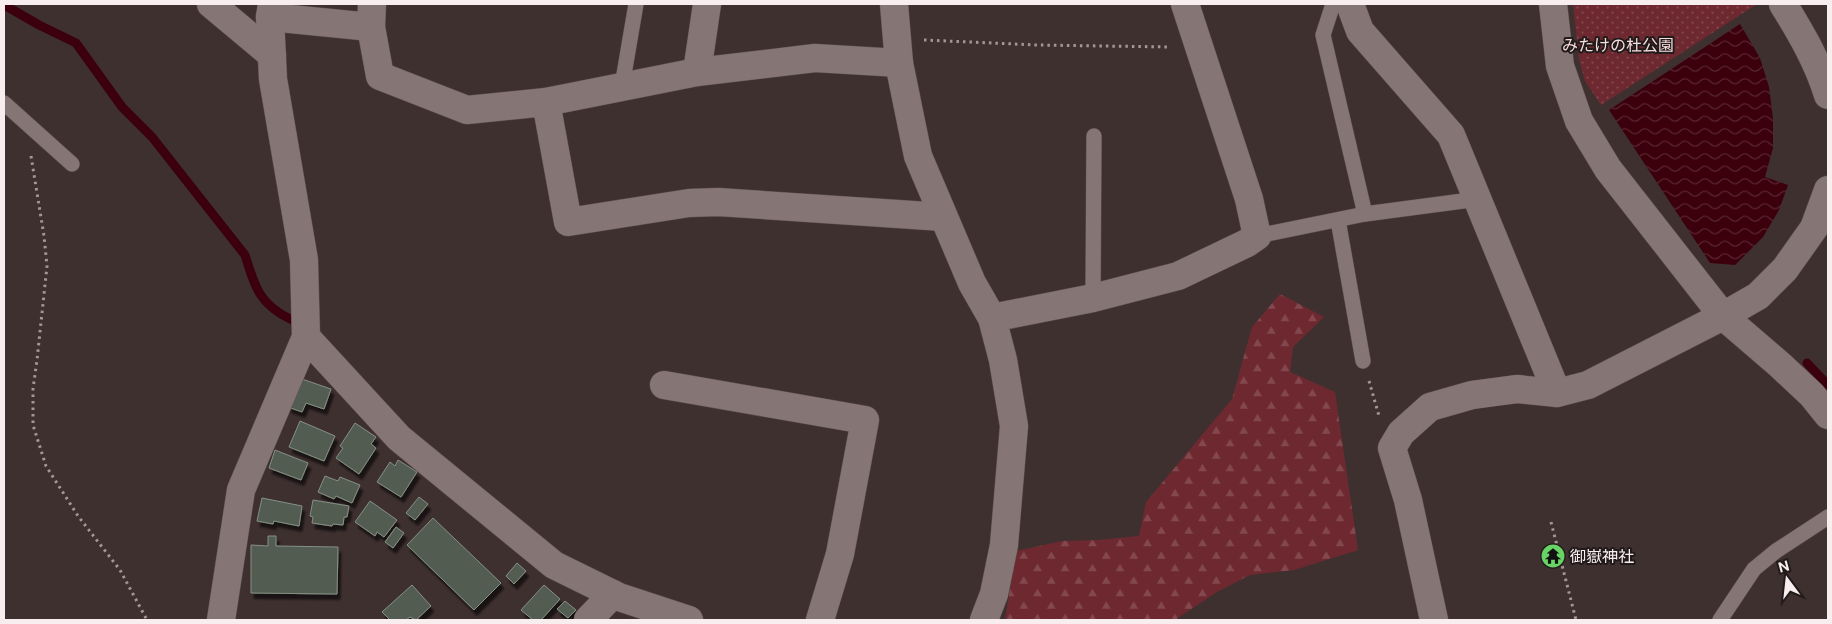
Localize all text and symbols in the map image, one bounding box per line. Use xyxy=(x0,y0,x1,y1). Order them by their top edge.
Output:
park label: みたけの杜公園 xyxy=(1562,36,1674,55)
temple icon: 御嶽神社 xyxy=(1540,543,1566,569)
place label: 御嶽神社 xyxy=(1570,547,1634,566)
north arrow xyxy=(1762,554,1812,604)
text: N xyxy=(1776,557,1791,576)

